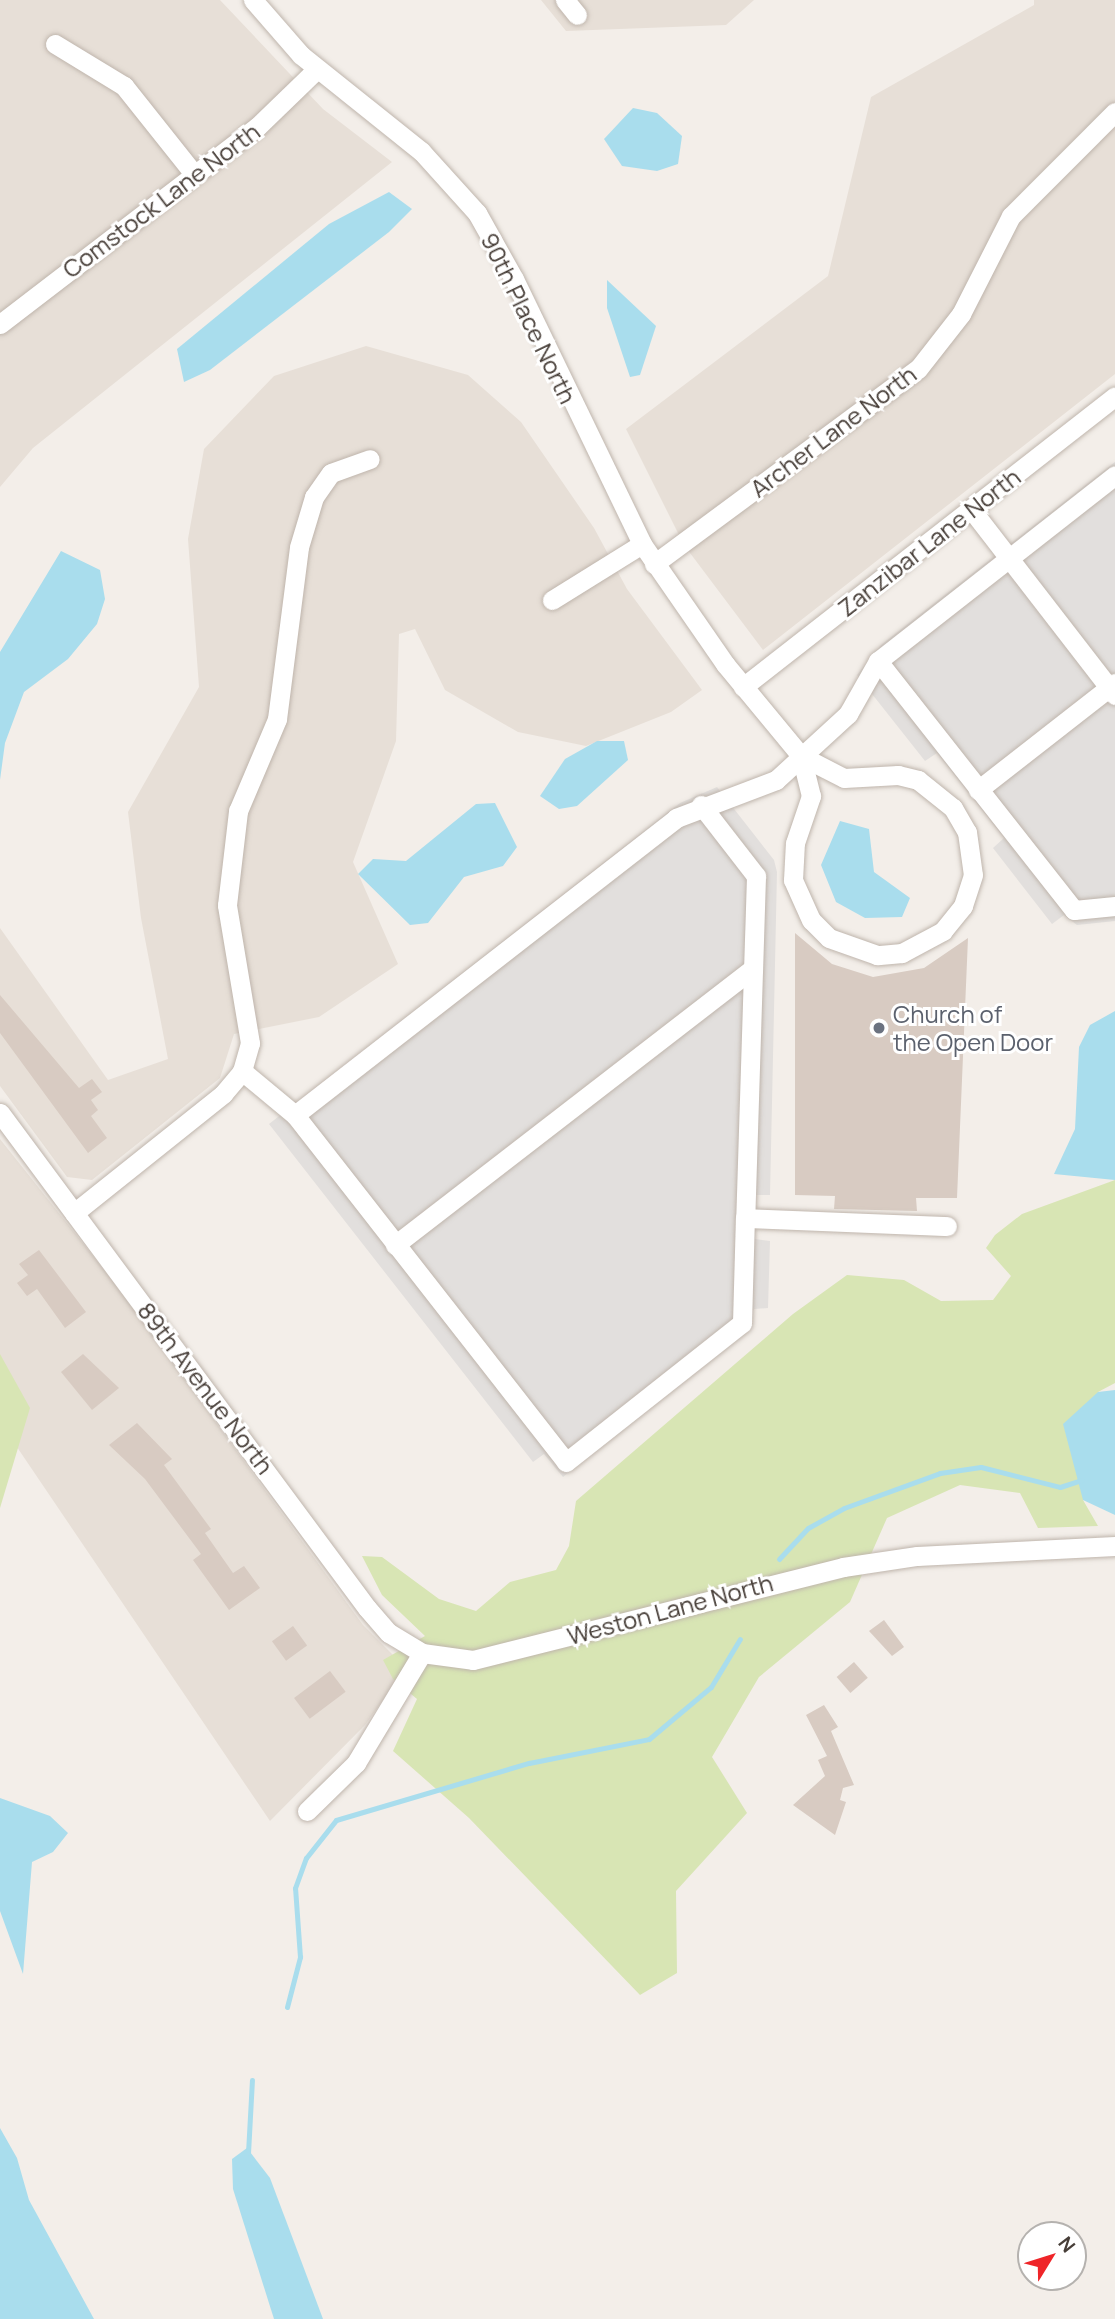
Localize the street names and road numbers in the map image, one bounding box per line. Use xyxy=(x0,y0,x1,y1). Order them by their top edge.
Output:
street label: Comstock Lane North xyxy=(57,116,265,284)
street label: 90th Place North xyxy=(475,228,583,408)
street label: Archer Lane North xyxy=(744,359,922,503)
street label: Zanzibar Lane North xyxy=(832,462,1026,622)
street label: 89th Avenue North xyxy=(132,1296,280,1480)
street label: Weston Lane North xyxy=(564,1568,776,1650)

